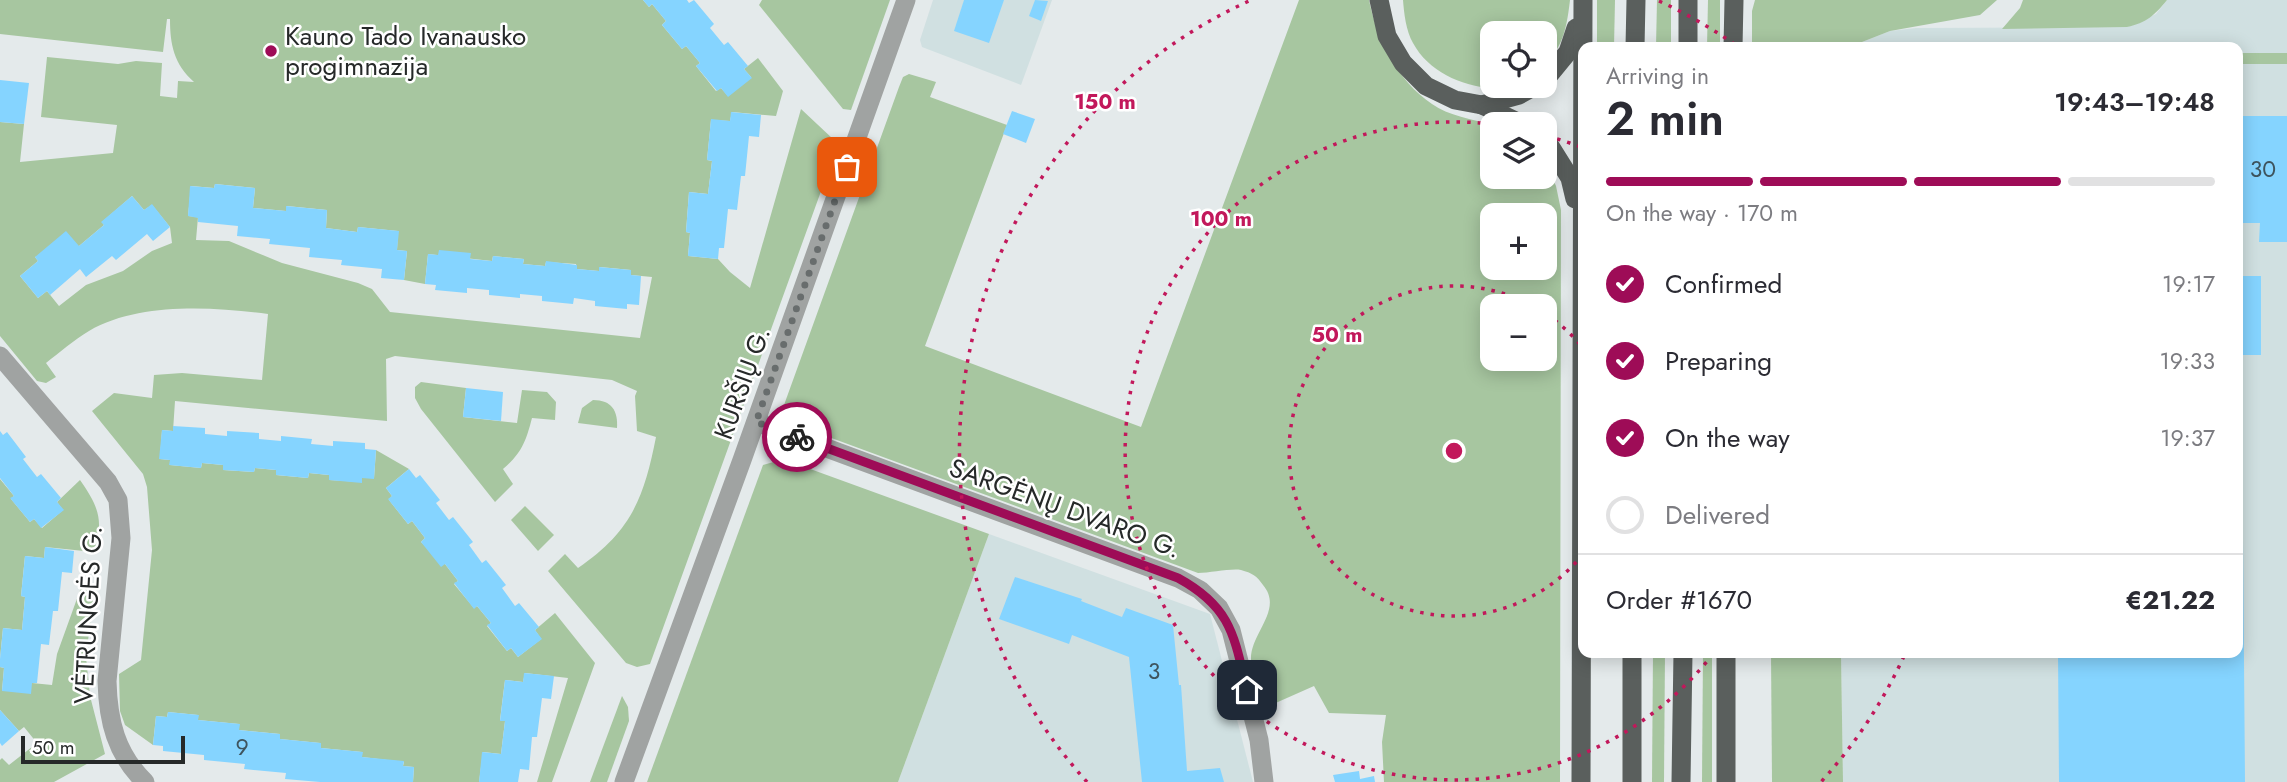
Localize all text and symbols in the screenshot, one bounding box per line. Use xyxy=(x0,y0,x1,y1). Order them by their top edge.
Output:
place label: Kauno Tado Ivanausko progimnazija xyxy=(285,17,526,85)
map controls xyxy=(1480,21,1557,371)
button: locate xyxy=(1480,21,1557,98)
marker: Kauno Tado Ivanausko progimnazija xyxy=(263,43,279,59)
text: Arriving in xyxy=(1606,59,1709,93)
text: 19:43–19:48 xyxy=(2054,83,2215,121)
text: 2 min xyxy=(1606,86,1724,152)
text: 150 m xyxy=(1074,87,1136,117)
button: layers xyxy=(1480,112,1557,189)
pin xyxy=(817,137,877,197)
icon: bag xyxy=(828,148,866,186)
house number: 30 xyxy=(2250,152,2276,186)
text: On the way · 170 m xyxy=(1606,196,1798,230)
button: + xyxy=(1480,203,1557,280)
text: 100 m xyxy=(1190,204,1252,234)
icon: check xyxy=(1606,265,1644,303)
text: Confirmed xyxy=(1665,265,1782,303)
text: 19:17 xyxy=(2162,267,2215,301)
button: − xyxy=(1480,294,1557,371)
text: 50 m xyxy=(1312,320,1362,350)
street label: KURŠIŲ G. xyxy=(704,321,780,445)
icon: check xyxy=(1606,342,1644,380)
text: Preparing xyxy=(1665,342,1772,380)
text: 19:33 xyxy=(2159,344,2215,378)
courier xyxy=(762,402,832,472)
icon: bike xyxy=(778,418,816,456)
icon: check xyxy=(1606,419,1644,457)
text: On the way xyxy=(1665,419,1790,457)
text: 19:37 xyxy=(2160,421,2215,455)
centre of rings xyxy=(1442,439,1466,463)
street label: SARGĖNŲ DVARO G. xyxy=(944,449,1186,567)
text: Delivered xyxy=(1665,496,1770,534)
street label: VĖTRUNGĖS G. xyxy=(64,525,112,705)
text: Order #1670 xyxy=(1606,581,1752,619)
text: €21.22 xyxy=(2125,581,2215,619)
house number: 3 xyxy=(1148,654,1160,688)
pin xyxy=(1217,660,1277,720)
icon: home xyxy=(1228,671,1266,709)
house number: 9 xyxy=(235,730,249,764)
scale bar xyxy=(21,733,186,765)
text: 50 m xyxy=(32,734,75,761)

